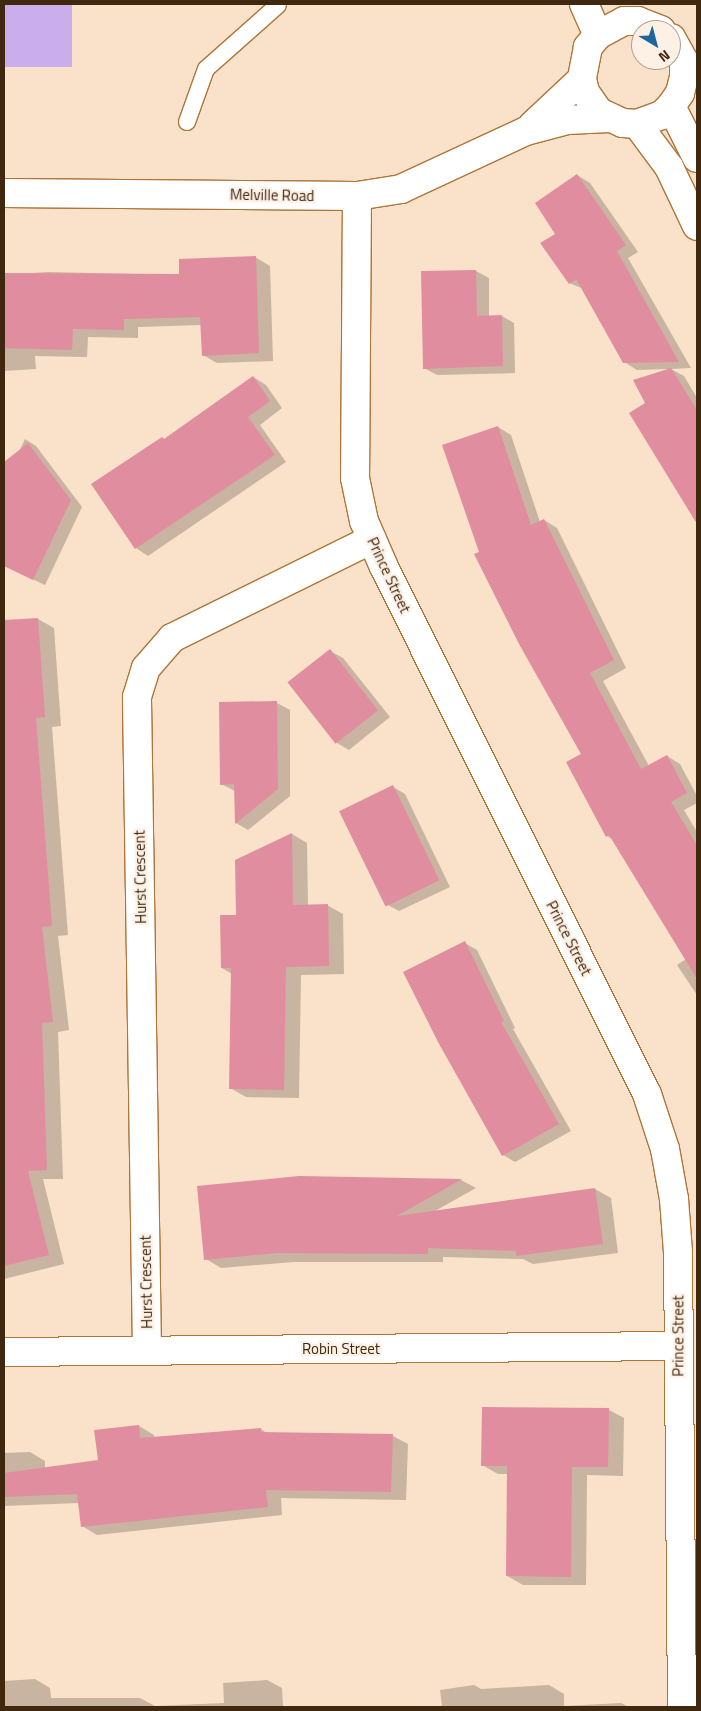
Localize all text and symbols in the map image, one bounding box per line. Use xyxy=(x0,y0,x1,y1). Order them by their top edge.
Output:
north arrow xyxy=(631,20,681,70)
text: N xyxy=(655,45,675,68)
street label: Melville Road xyxy=(230,185,314,205)
street label: Prince Street xyxy=(364,534,414,616)
street label: Hurst Crescent xyxy=(130,830,150,924)
street label: Prince Street xyxy=(542,898,596,978)
street label: Hurst Crescent xyxy=(136,1235,156,1329)
street label: Prince Street xyxy=(669,1295,687,1377)
street label: Robin Street xyxy=(302,1340,380,1358)

